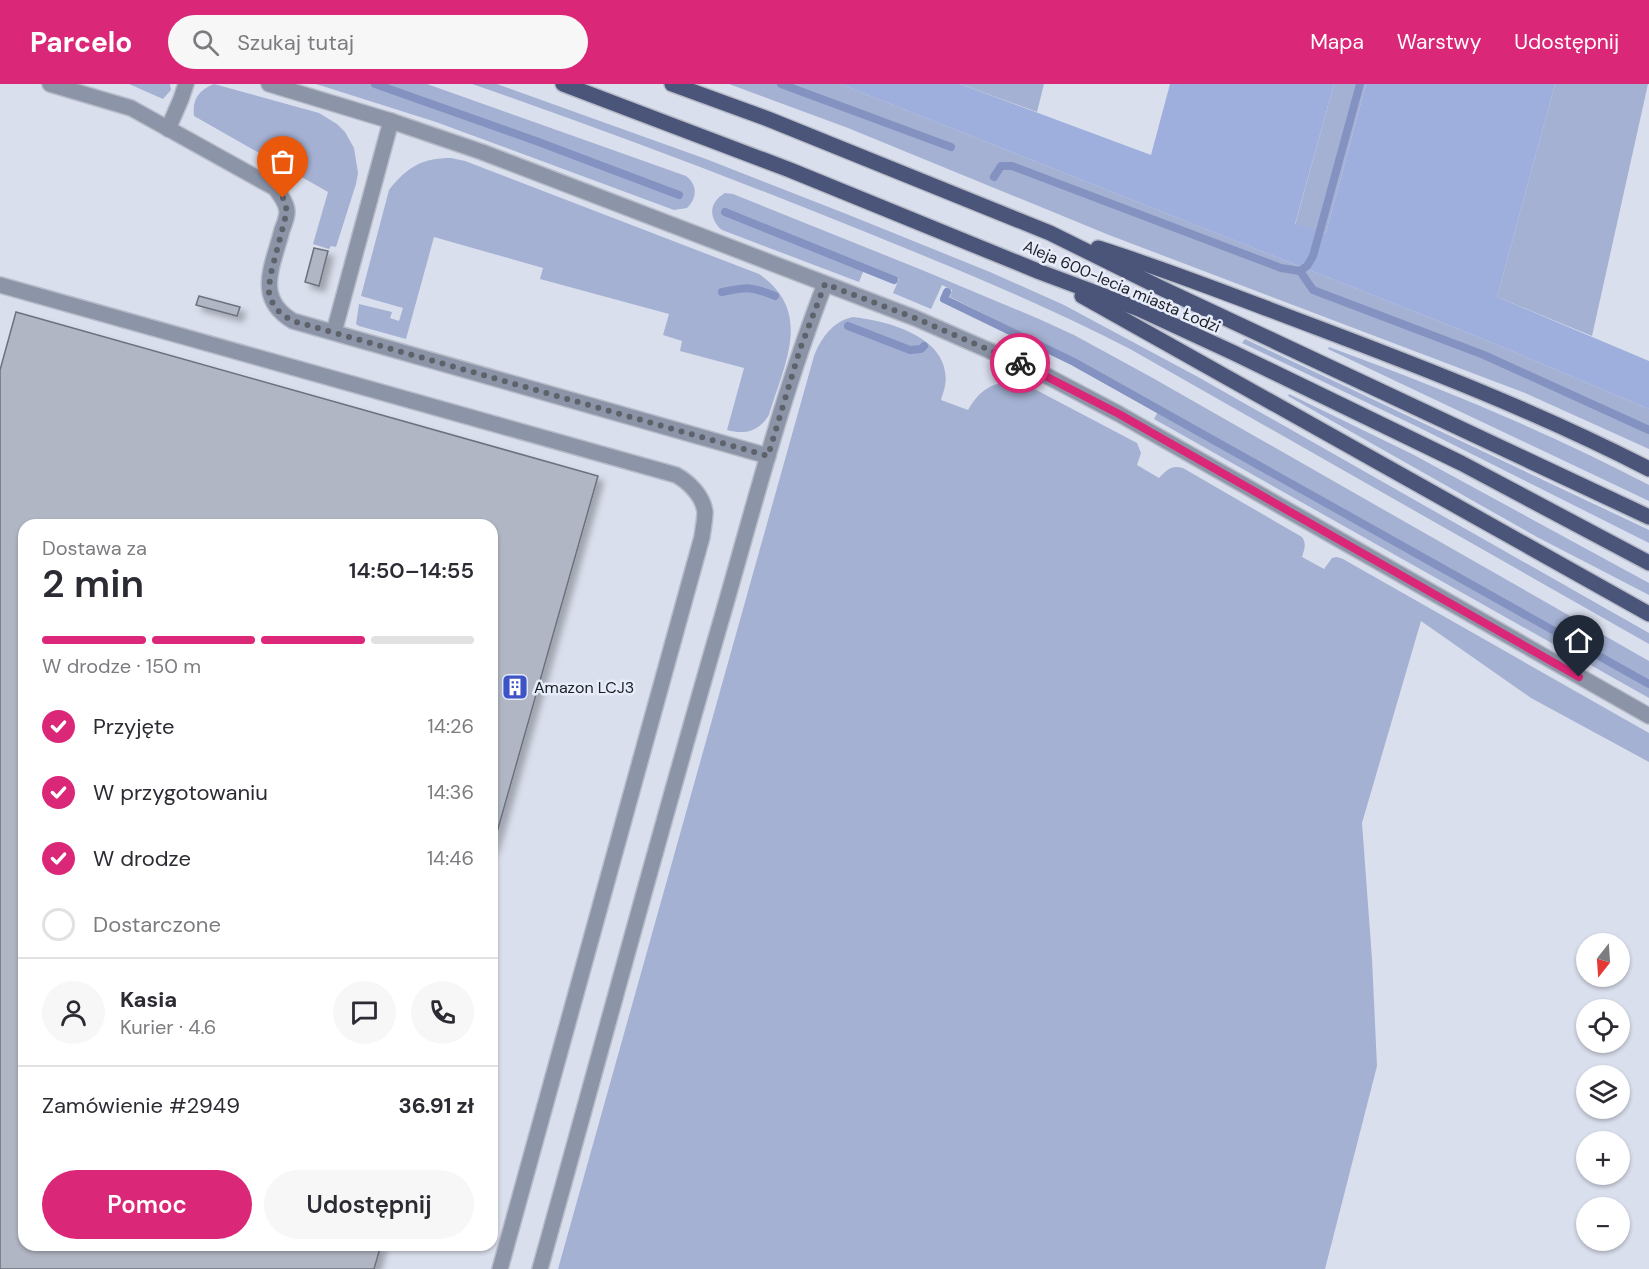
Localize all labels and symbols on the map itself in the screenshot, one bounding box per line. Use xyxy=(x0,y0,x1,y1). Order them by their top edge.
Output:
pin xyxy=(257,136,308,198)
street label: Aleja 600-lecia miasta Łodzi xyxy=(1020,235,1224,338)
courier xyxy=(990,333,1050,393)
pin xyxy=(1553,615,1604,677)
building icon: Amazon LCJ3 xyxy=(500,672,530,702)
place label: Amazon LCJ3 xyxy=(534,677,634,698)
north arrow xyxy=(1576,933,1630,987)

